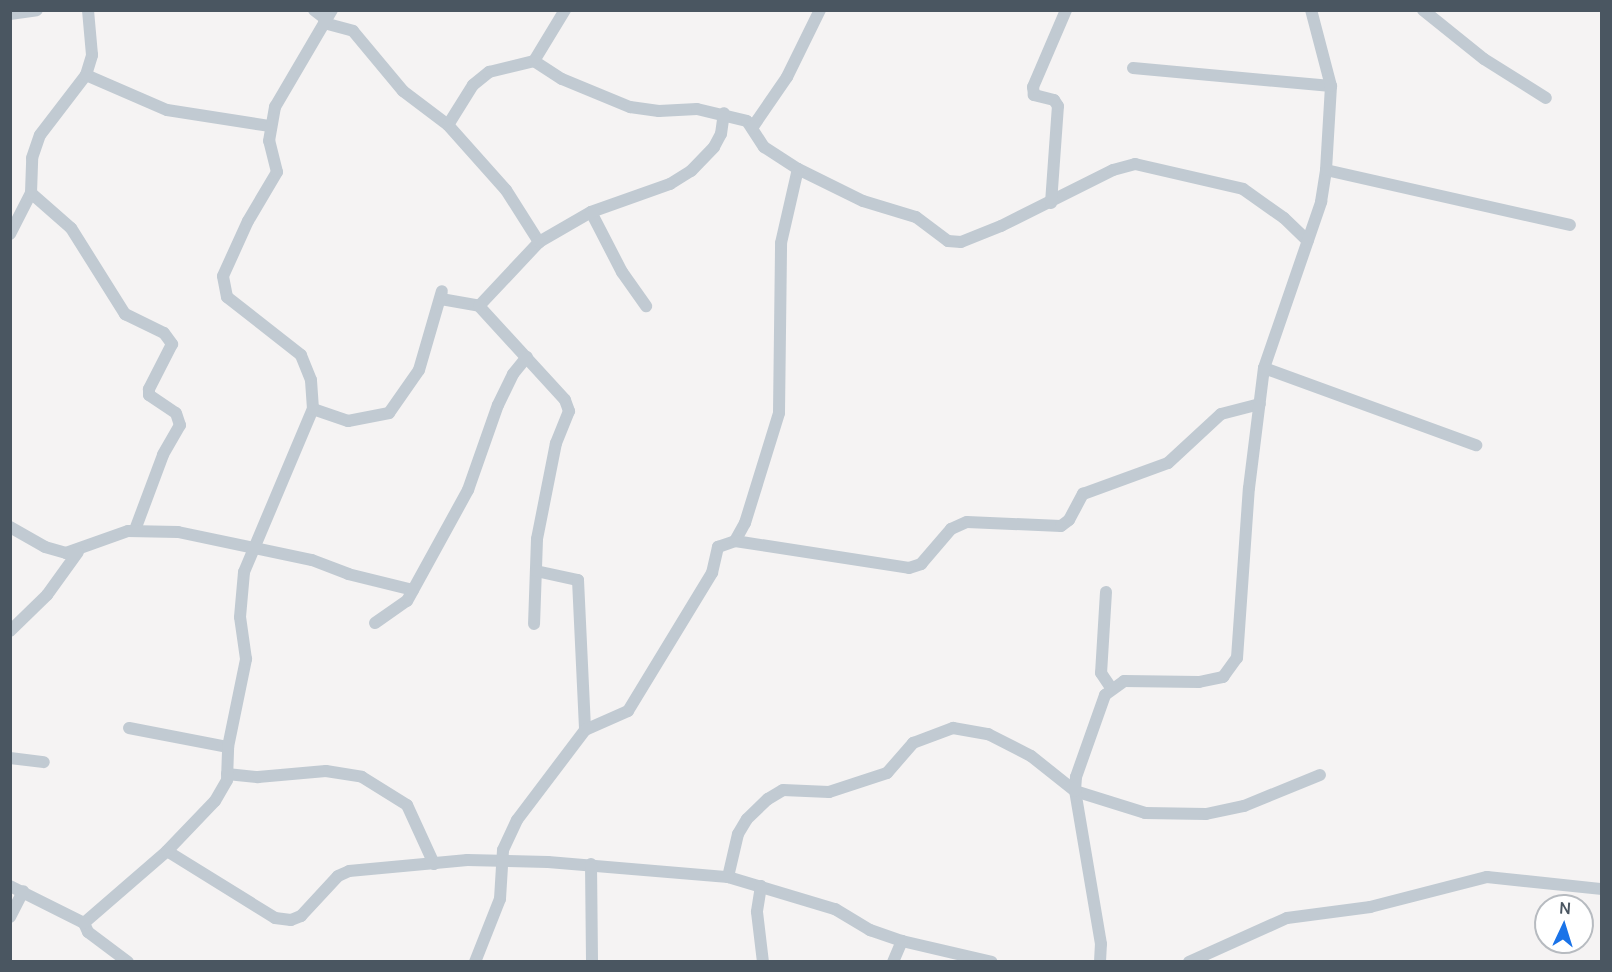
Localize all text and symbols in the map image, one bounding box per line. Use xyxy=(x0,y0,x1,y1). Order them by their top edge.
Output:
north arrow xyxy=(1534,894,1594,954)
text: N xyxy=(1559,897,1572,919)

